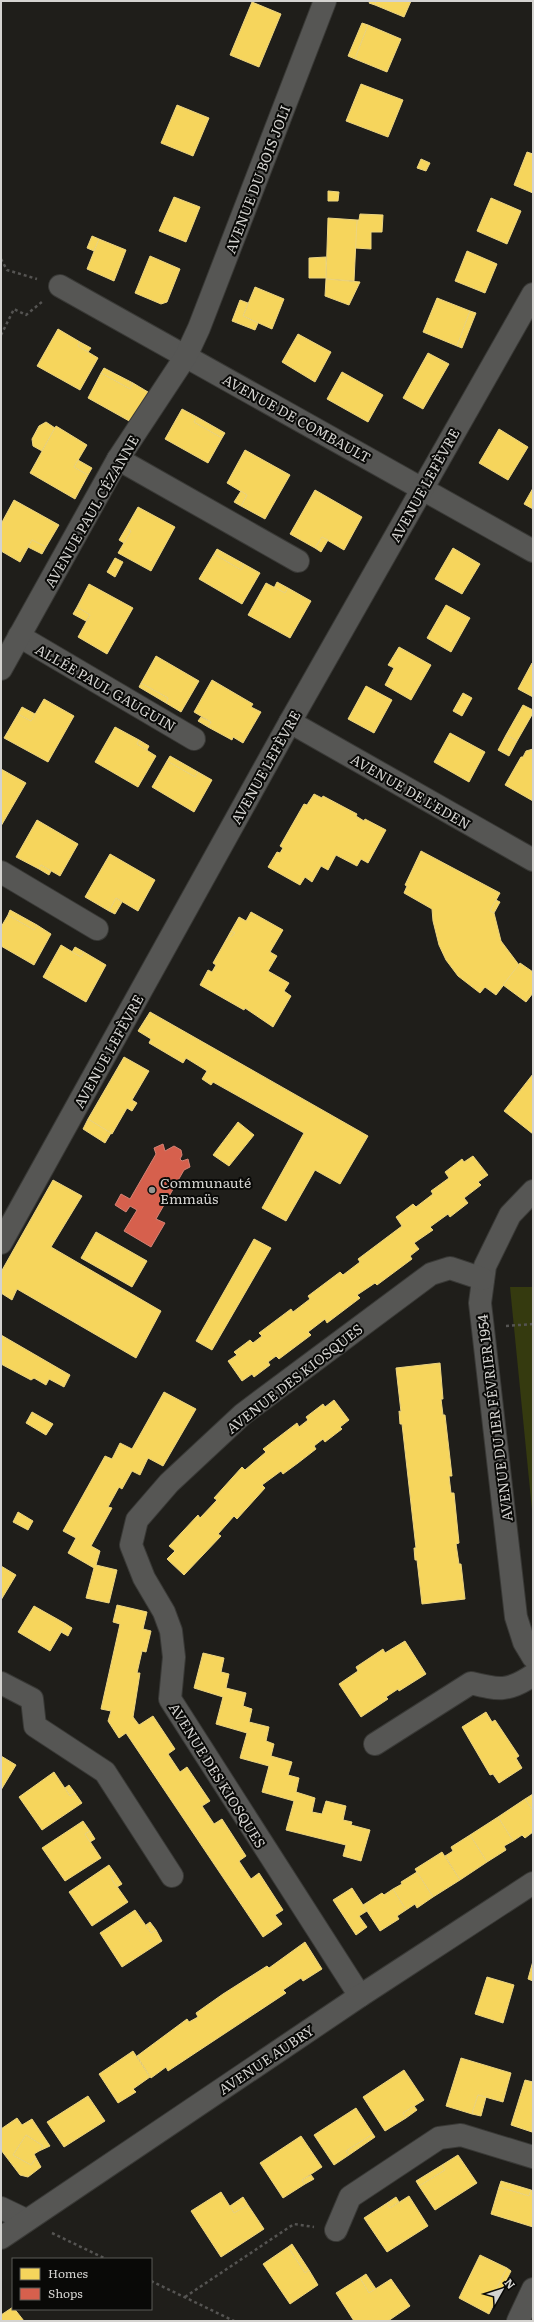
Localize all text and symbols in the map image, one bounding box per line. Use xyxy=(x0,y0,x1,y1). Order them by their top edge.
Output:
street label: AVENUE DU BOIS JOLI xyxy=(219,102,295,256)
street label: AVENUE DE COMBAULT xyxy=(219,369,375,467)
street label: AVENUE LEFÈVRE xyxy=(384,424,464,546)
street label: AVENUE PAUL CÉZANNE xyxy=(39,431,143,591)
street label: ALLÉE PAUL GAUGUIN xyxy=(32,639,180,735)
street label: AVENUE LEFÈVRE xyxy=(225,706,305,828)
street label: AVENUE DE L'EDEN xyxy=(347,748,475,834)
street label: AVENUE LEFÈVRE xyxy=(68,990,148,1112)
place label: Communauté Emmaüs xyxy=(160,1172,251,1208)
marker: Communauté Emmaüs xyxy=(147,1185,157,1195)
street label: AVENUE DU 1ER FÉVRIER 1954 xyxy=(471,1313,517,1523)
street label: AVENUE DES KIOSQUES xyxy=(222,1318,366,1438)
street label: AVENUE DES KIOSQUES xyxy=(165,1698,271,1852)
street label: AVENUE AUBRY xyxy=(214,2020,318,2098)
legend xyxy=(12,2258,152,2310)
text: Homes xyxy=(48,2264,88,2282)
north arrow xyxy=(482,2270,522,2310)
text: N xyxy=(501,2274,520,2292)
text: Shops xyxy=(48,2284,83,2302)

